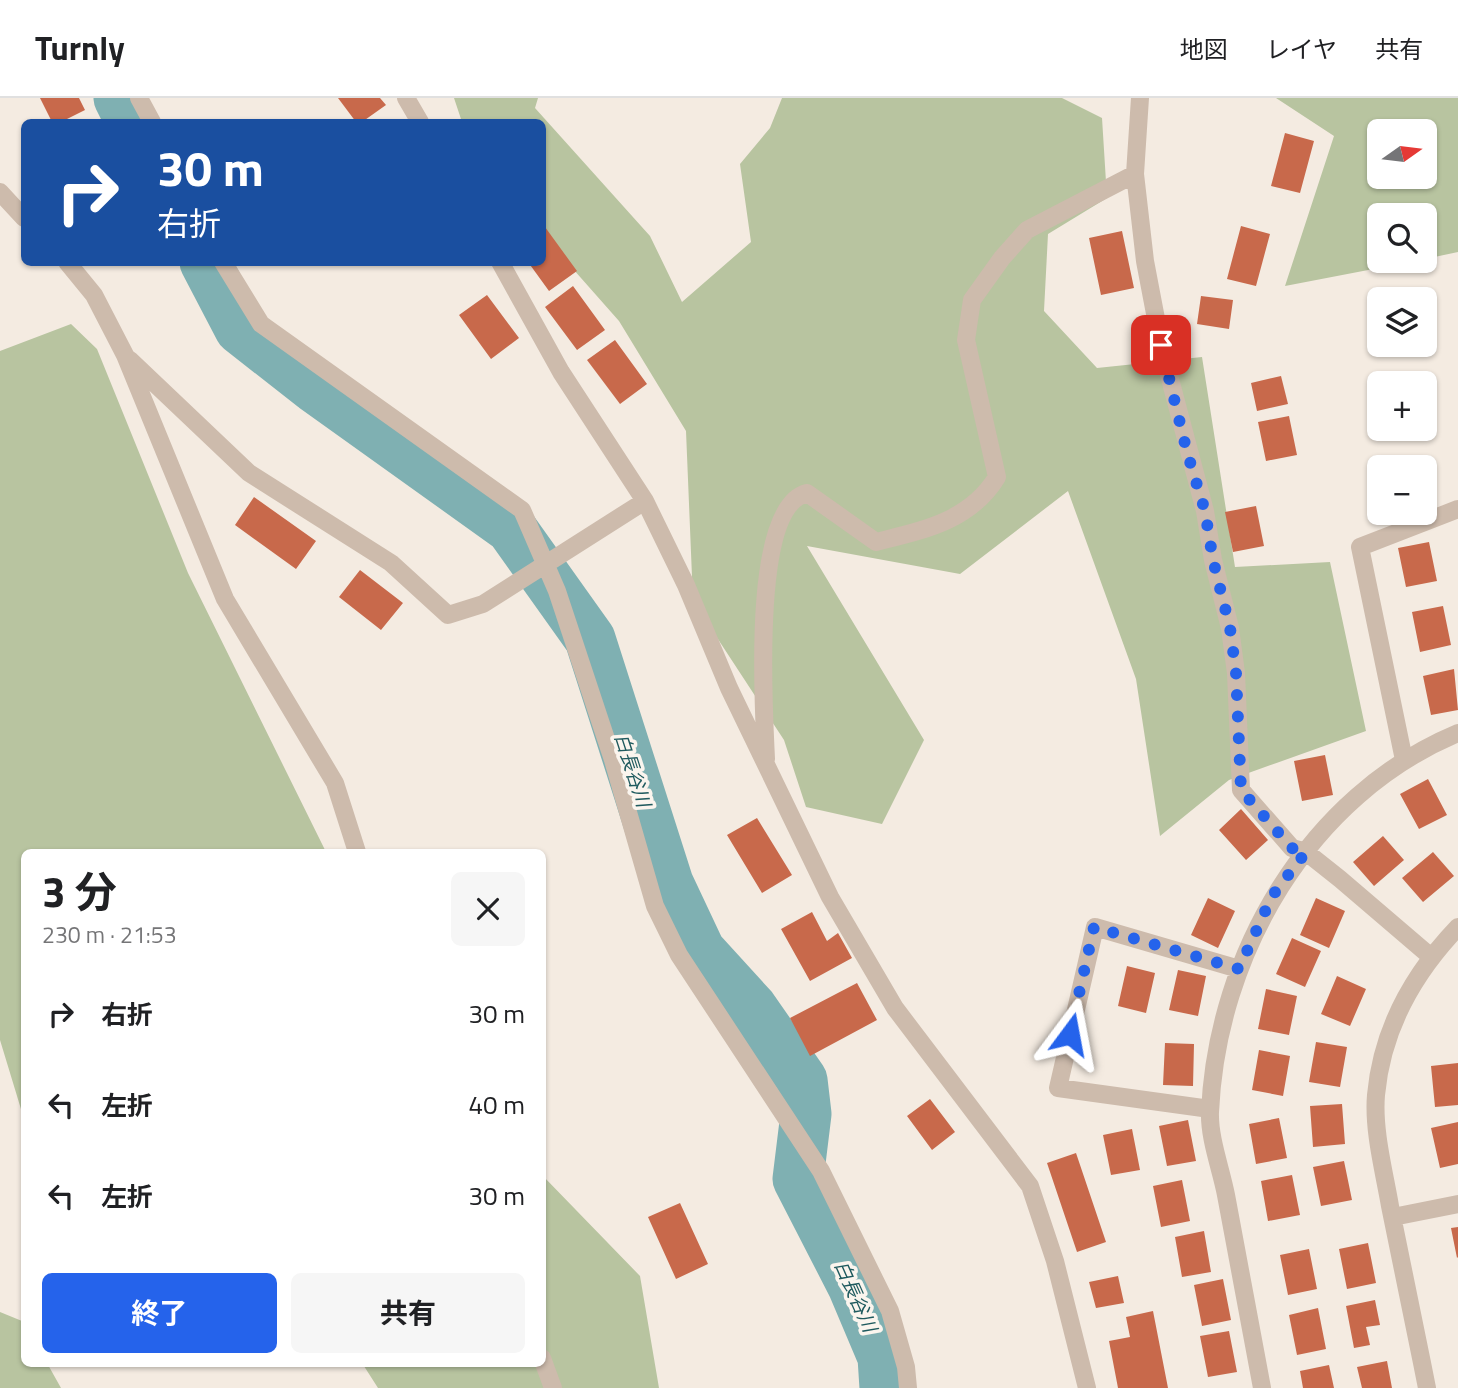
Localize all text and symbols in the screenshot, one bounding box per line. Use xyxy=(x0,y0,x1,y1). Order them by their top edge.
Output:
text: Turnly xyxy=(35,23,125,73)
text: 地図 xyxy=(1180,31,1228,67)
text: レイヤ xyxy=(1266,31,1337,67)
text: 共有 xyxy=(1375,31,1423,67)
north arrow xyxy=(1367,119,1437,189)
map controls xyxy=(1367,119,1437,525)
text: 30 m xyxy=(157,130,264,205)
icon: right xyxy=(42,147,133,238)
text: 右折 xyxy=(157,199,221,247)
button: search xyxy=(1367,203,1437,273)
button: layers xyxy=(1367,287,1437,357)
pin xyxy=(1131,315,1191,375)
icon: arrive xyxy=(1142,326,1180,364)
button: + xyxy=(1367,371,1437,441)
button: − xyxy=(1367,455,1437,525)
water label: 白長谷川 xyxy=(608,729,660,812)
text: 3 分 xyxy=(42,859,117,923)
button: close xyxy=(451,872,525,946)
text: 230 m · 21:53 xyxy=(42,917,177,952)
text: 30 m xyxy=(468,994,525,1033)
icon: right xyxy=(42,995,80,1033)
text: 右折 xyxy=(101,995,153,1034)
position arrow xyxy=(1033,997,1107,1071)
text: 40 m xyxy=(468,1085,525,1124)
icon: left xyxy=(42,1086,80,1124)
text: 左折 xyxy=(101,1086,153,1125)
text: 30 m xyxy=(468,1176,525,1215)
icon: left xyxy=(42,1177,80,1215)
text: 左折 xyxy=(101,1177,153,1216)
water label: 白長谷川 xyxy=(828,1255,886,1338)
button: 終了 xyxy=(42,1273,277,1353)
button: 共有 xyxy=(291,1273,525,1353)

